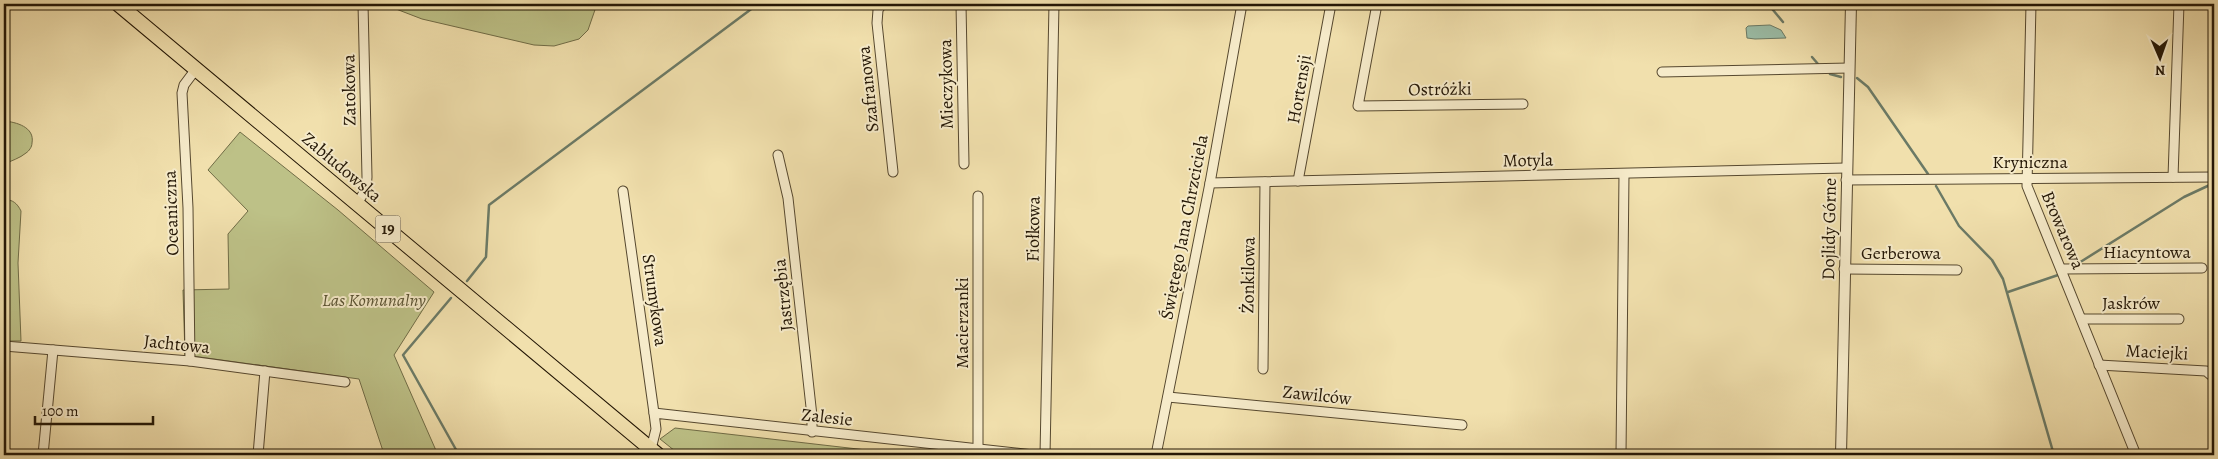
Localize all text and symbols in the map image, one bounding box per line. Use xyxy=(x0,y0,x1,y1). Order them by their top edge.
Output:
north arrow xyxy=(2136,32,2186,82)
street label: Mieczykowa xyxy=(933,38,959,129)
street label: Szafranowa xyxy=(851,44,884,133)
street label: Zatokowa xyxy=(336,53,362,126)
street label: Hortensji xyxy=(1281,53,1317,125)
text: N xyxy=(2155,61,2166,80)
street label: Ostróżki xyxy=(1408,76,1472,102)
street label: Zabłudowska xyxy=(297,126,388,208)
street label: Świętego Jana Chrzciciela xyxy=(1154,132,1214,322)
street label: Motyla xyxy=(1502,148,1554,172)
street label: Kryniczna xyxy=(1992,150,2068,174)
street label: Oceaniczna xyxy=(157,169,184,256)
street label: Dojlidy Górne xyxy=(1816,178,1842,280)
street label: Browarowa xyxy=(2036,187,2090,273)
street label: Fiołkowa xyxy=(1020,195,1046,262)
road number: 19 xyxy=(376,215,400,242)
street label: Żonkilowa xyxy=(1235,236,1261,313)
street label: Hiacyntowa xyxy=(2103,240,2191,264)
street label: Gerberowa xyxy=(1861,241,1942,265)
street label: Strumykowa xyxy=(637,252,673,348)
street label: Jastrzębia xyxy=(767,257,799,332)
street label: Macierzanki xyxy=(950,277,974,369)
park label: Las Komunalny xyxy=(322,288,426,312)
street label: Jaskrów xyxy=(2102,291,2160,315)
street label: Jachtowa xyxy=(143,329,212,359)
street label: Maciejki xyxy=(2125,338,2189,366)
street label: Zawilców xyxy=(1281,379,1353,411)
scale bar xyxy=(35,394,152,426)
text: 100 m xyxy=(42,401,79,421)
street label: Zalesie xyxy=(800,402,854,432)

